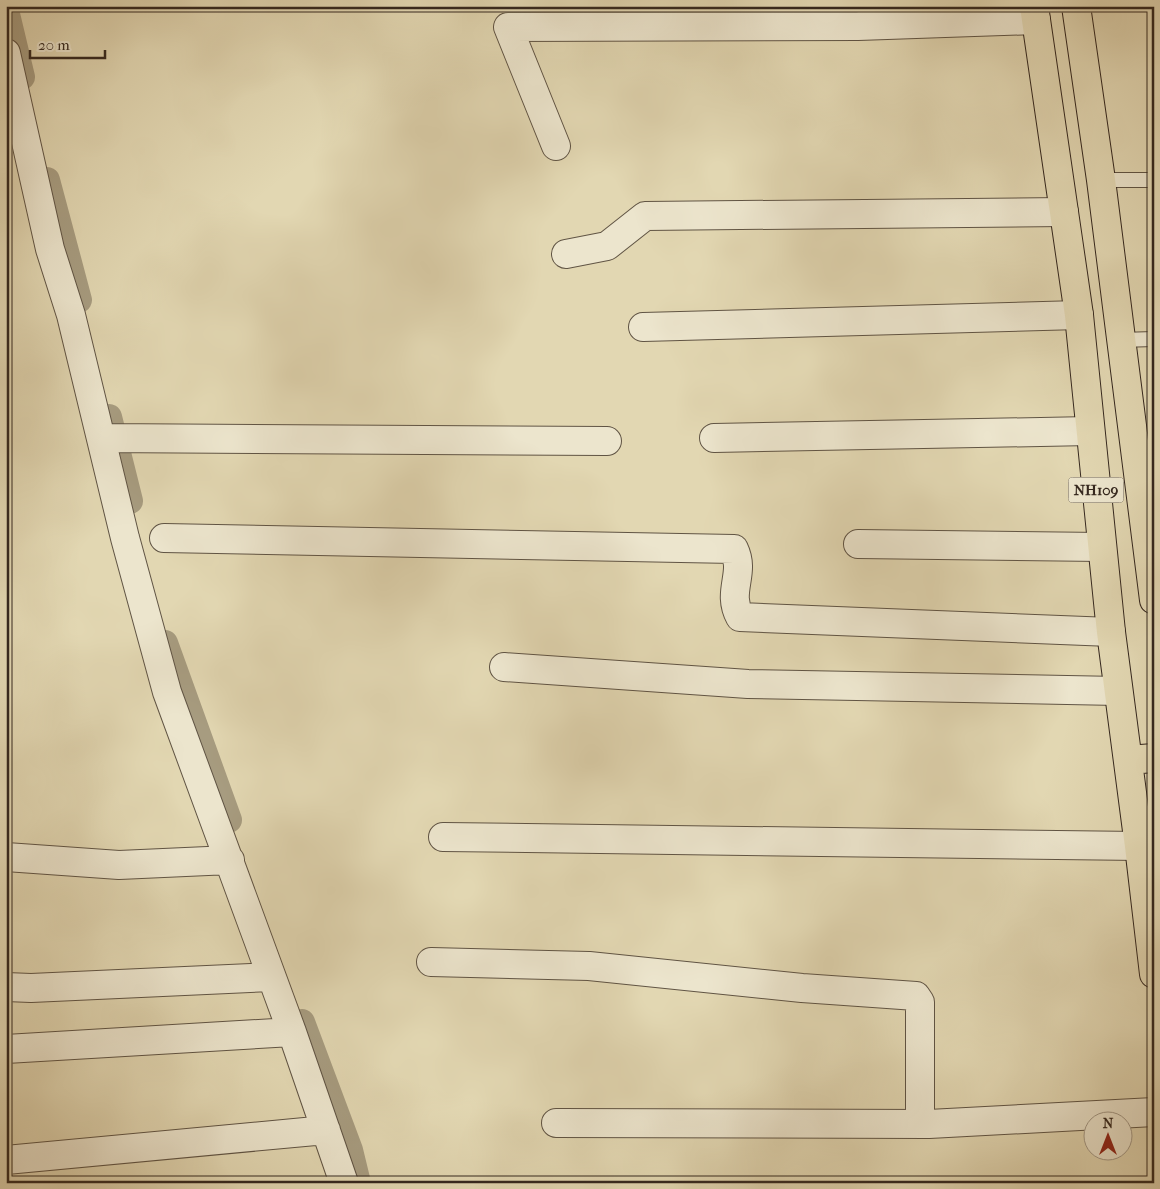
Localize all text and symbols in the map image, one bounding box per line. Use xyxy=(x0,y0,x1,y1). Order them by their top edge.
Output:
scale bar xyxy=(30,28,105,60)
text: 20 m xyxy=(38,36,70,54)
road number: NH109 xyxy=(1068,478,1124,502)
north arrow xyxy=(1082,1112,1132,1162)
text: N xyxy=(1103,1115,1114,1132)

